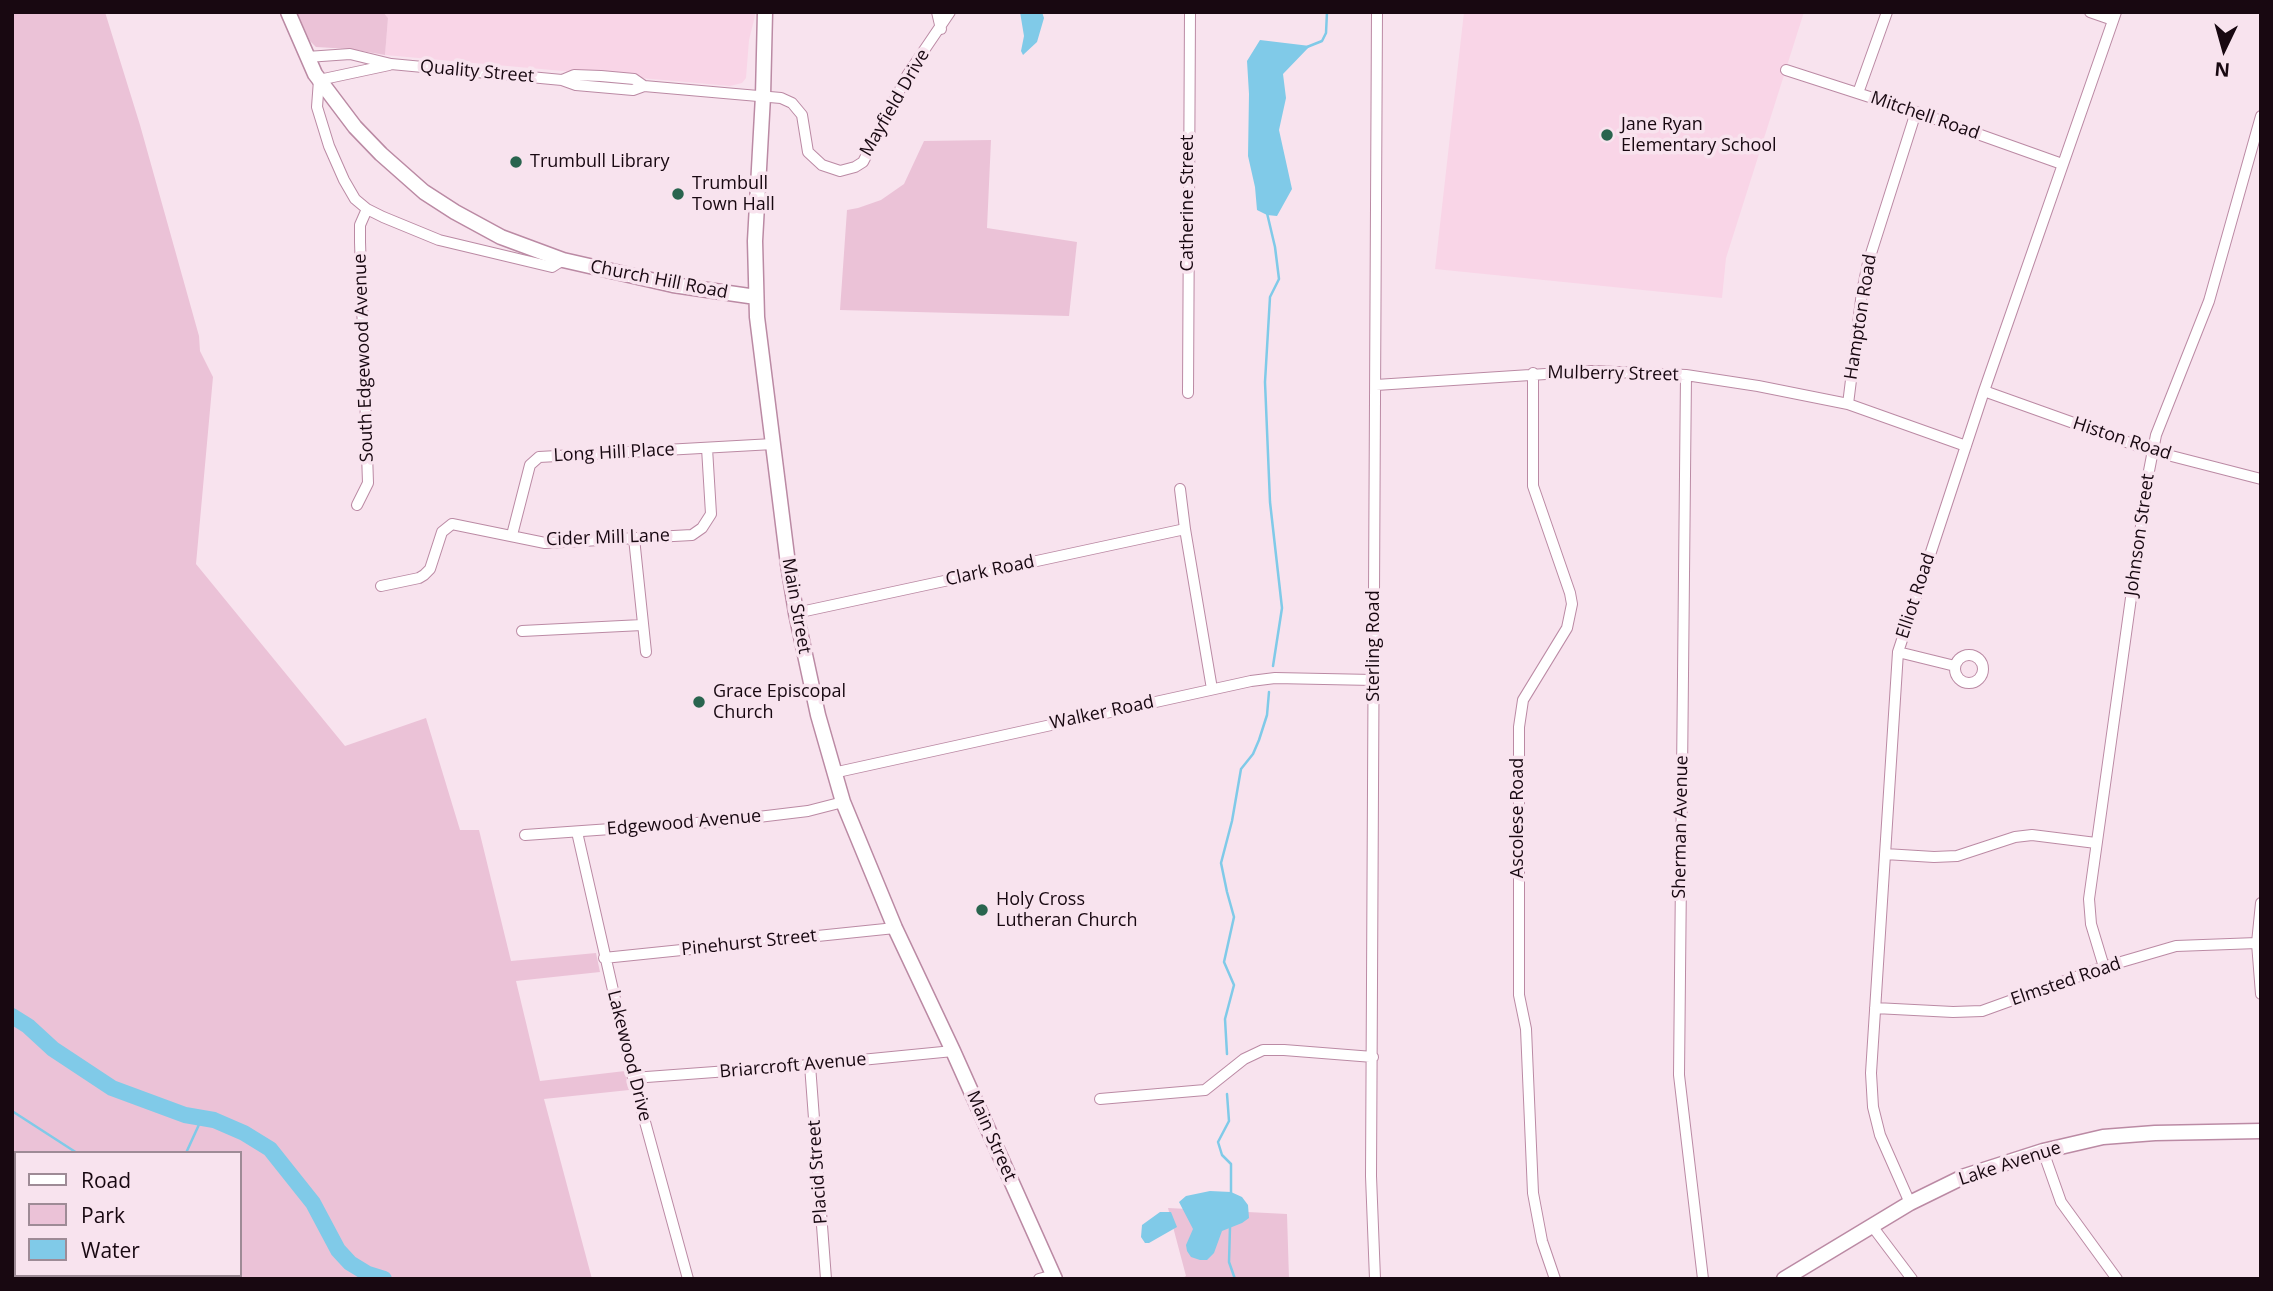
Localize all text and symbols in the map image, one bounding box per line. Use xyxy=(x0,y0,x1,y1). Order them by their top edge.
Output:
north arrow xyxy=(2189,14,2259,84)
street label: Mayfield Drive xyxy=(856,46,934,160)
street label: Quality Street xyxy=(419,56,535,88)
text: N xyxy=(2213,56,2231,84)
street label: Mitchell Road xyxy=(1868,87,1982,145)
place label: Jane Ryan Elementary School xyxy=(1621,114,1777,156)
marker: Jane Ryan Elementary School xyxy=(1599,127,1615,143)
street label: Catherine Street xyxy=(1177,135,1199,271)
place label: Trumbull Library xyxy=(530,151,669,173)
marker: Trumbull Library xyxy=(508,154,524,170)
place label: Trumbull Town Hall xyxy=(692,173,775,216)
marker: Trumbull Town Hall xyxy=(670,186,686,202)
street label: South Edgewood Avenue xyxy=(350,253,378,463)
street label: Hampton Road xyxy=(1840,253,1882,381)
street label: Church Hill Road xyxy=(588,256,730,304)
street label: Mulberry Street xyxy=(1547,362,1679,386)
street label: Histon Road xyxy=(2070,413,2174,465)
street label: Long Hill Place xyxy=(553,439,675,467)
street label: Johnson Street xyxy=(2121,473,2159,597)
street label: Cider Mill Lane xyxy=(546,525,670,551)
street label: Clark Road xyxy=(944,551,1036,591)
street label: Elliot Road xyxy=(1892,551,1940,641)
street label: Main Street xyxy=(777,556,815,656)
street label: Sterling Road xyxy=(1363,590,1385,702)
place label: Grace Episcopal Church xyxy=(713,681,846,724)
street label: Walker Road xyxy=(1048,691,1156,735)
marker: Grace Episcopal Church xyxy=(691,694,707,710)
street label: Sherman Avenue xyxy=(1669,755,1693,899)
street label: Ascolese Road xyxy=(1507,758,1529,878)
street label: Edgewood Avenue xyxy=(606,805,762,841)
place label: Holy Cross Lutheran Church xyxy=(996,889,1138,932)
marker: Holy Cross Lutheran Church xyxy=(974,902,990,918)
street label: Pinehurst Street xyxy=(680,925,818,961)
street label: Elmsted Road xyxy=(2008,953,2124,1011)
street label: Lakewood Drive xyxy=(602,988,656,1124)
street label: Briarcroft Avenue xyxy=(719,1049,867,1083)
street label: Main Street xyxy=(961,1087,1021,1185)
street label: Placid Street xyxy=(804,1119,832,1225)
street label: Lake Avenue xyxy=(1956,1137,2064,1191)
legend xyxy=(14,1151,242,1277)
text: Road xyxy=(81,1166,131,1194)
text: Park xyxy=(81,1201,125,1229)
text: Water xyxy=(81,1236,140,1264)

